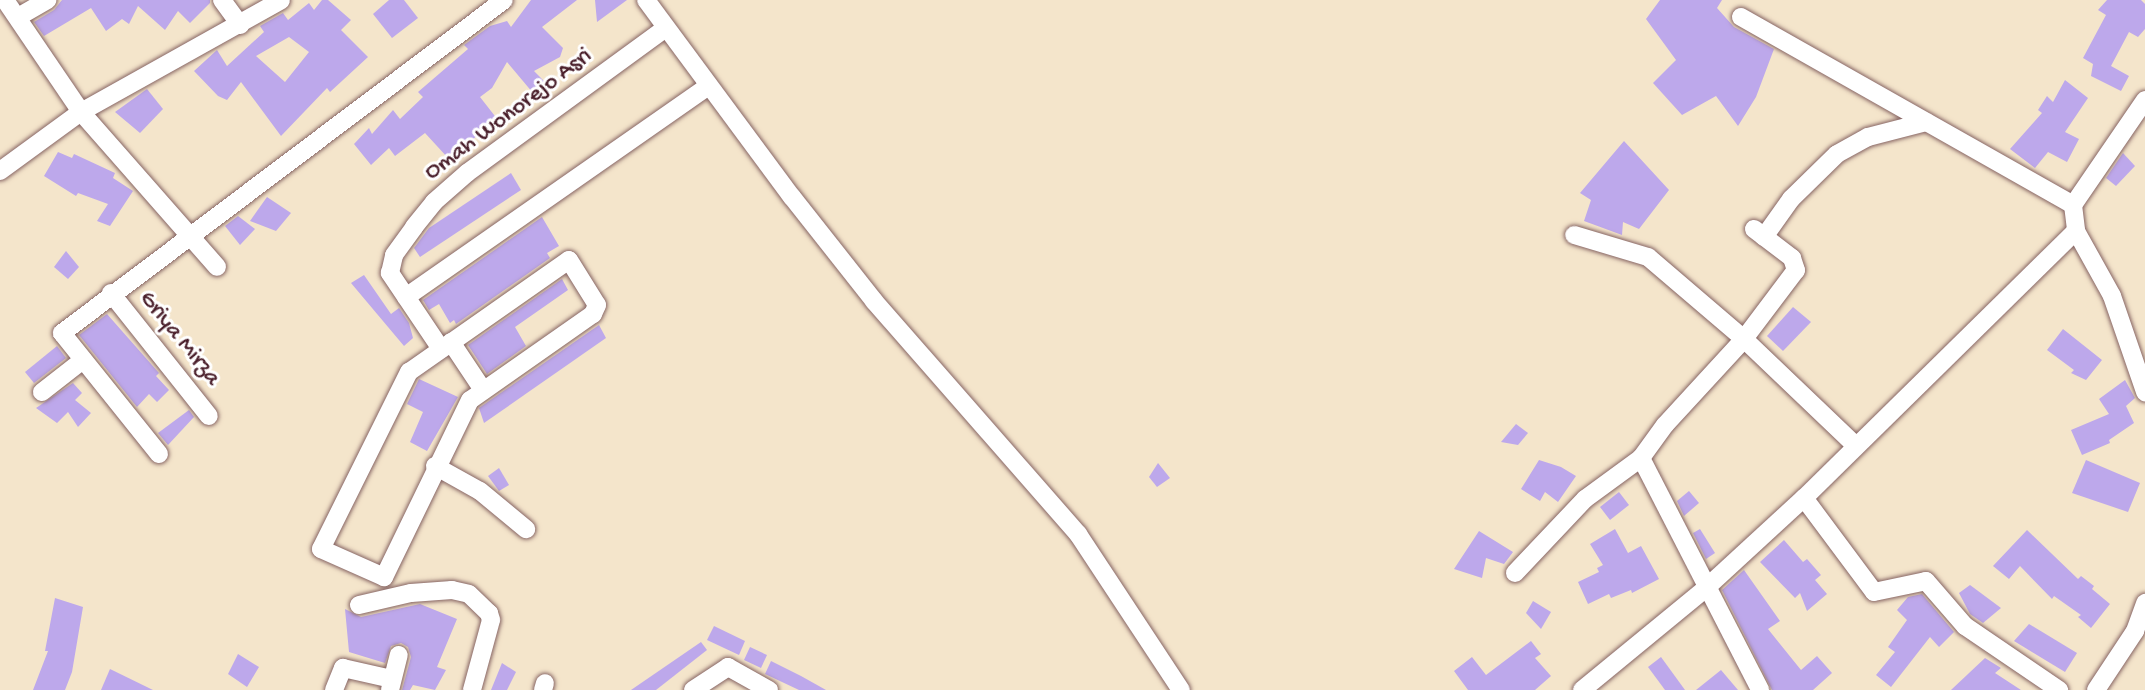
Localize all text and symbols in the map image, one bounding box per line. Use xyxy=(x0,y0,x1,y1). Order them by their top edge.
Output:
street label: Omah Wonorejo Asri xyxy=(419,42,599,188)
street label: Griya Mirza xyxy=(132,286,226,392)

